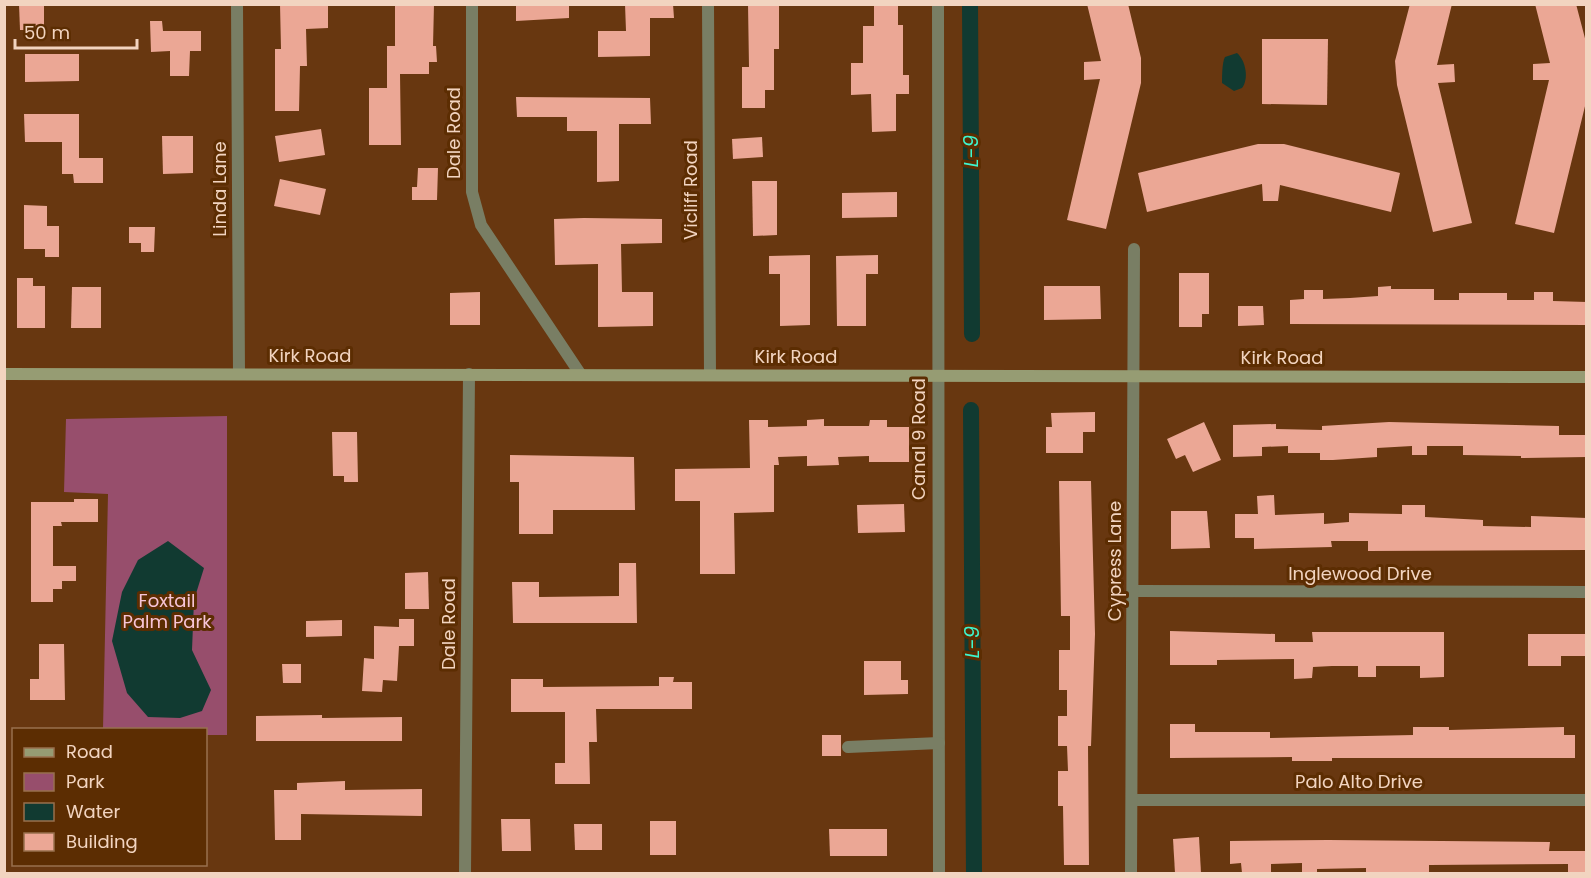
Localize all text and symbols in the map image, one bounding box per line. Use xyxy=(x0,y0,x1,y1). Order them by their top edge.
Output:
scale bar xyxy=(15,12,136,50)
text: 50 m xyxy=(24,20,70,45)
street label: Dale Road xyxy=(441,87,466,179)
water label: L-9 xyxy=(957,135,985,167)
street label: Vicliff Road xyxy=(678,140,703,240)
street label: Linda Lane xyxy=(207,141,232,237)
street label: Kirk Road xyxy=(269,343,351,368)
street label: Kirk Road xyxy=(755,344,837,369)
street label: Kirk Road xyxy=(1241,345,1323,370)
street label: Canal 9 Road xyxy=(906,378,931,500)
street label: Cypress Lane xyxy=(1102,501,1127,621)
street label: Inglewood Drive xyxy=(1288,561,1432,586)
street label: Dale Road xyxy=(436,578,461,670)
park label: Foxtail Palm Park xyxy=(123,588,212,634)
water label: L-9 xyxy=(958,626,986,658)
legend xyxy=(12,728,207,866)
text: Road xyxy=(66,739,113,764)
text: Park xyxy=(66,769,105,794)
street label: Palo Alto Drive xyxy=(1295,769,1423,794)
text: Water xyxy=(66,799,120,824)
text: Building xyxy=(66,829,138,854)

